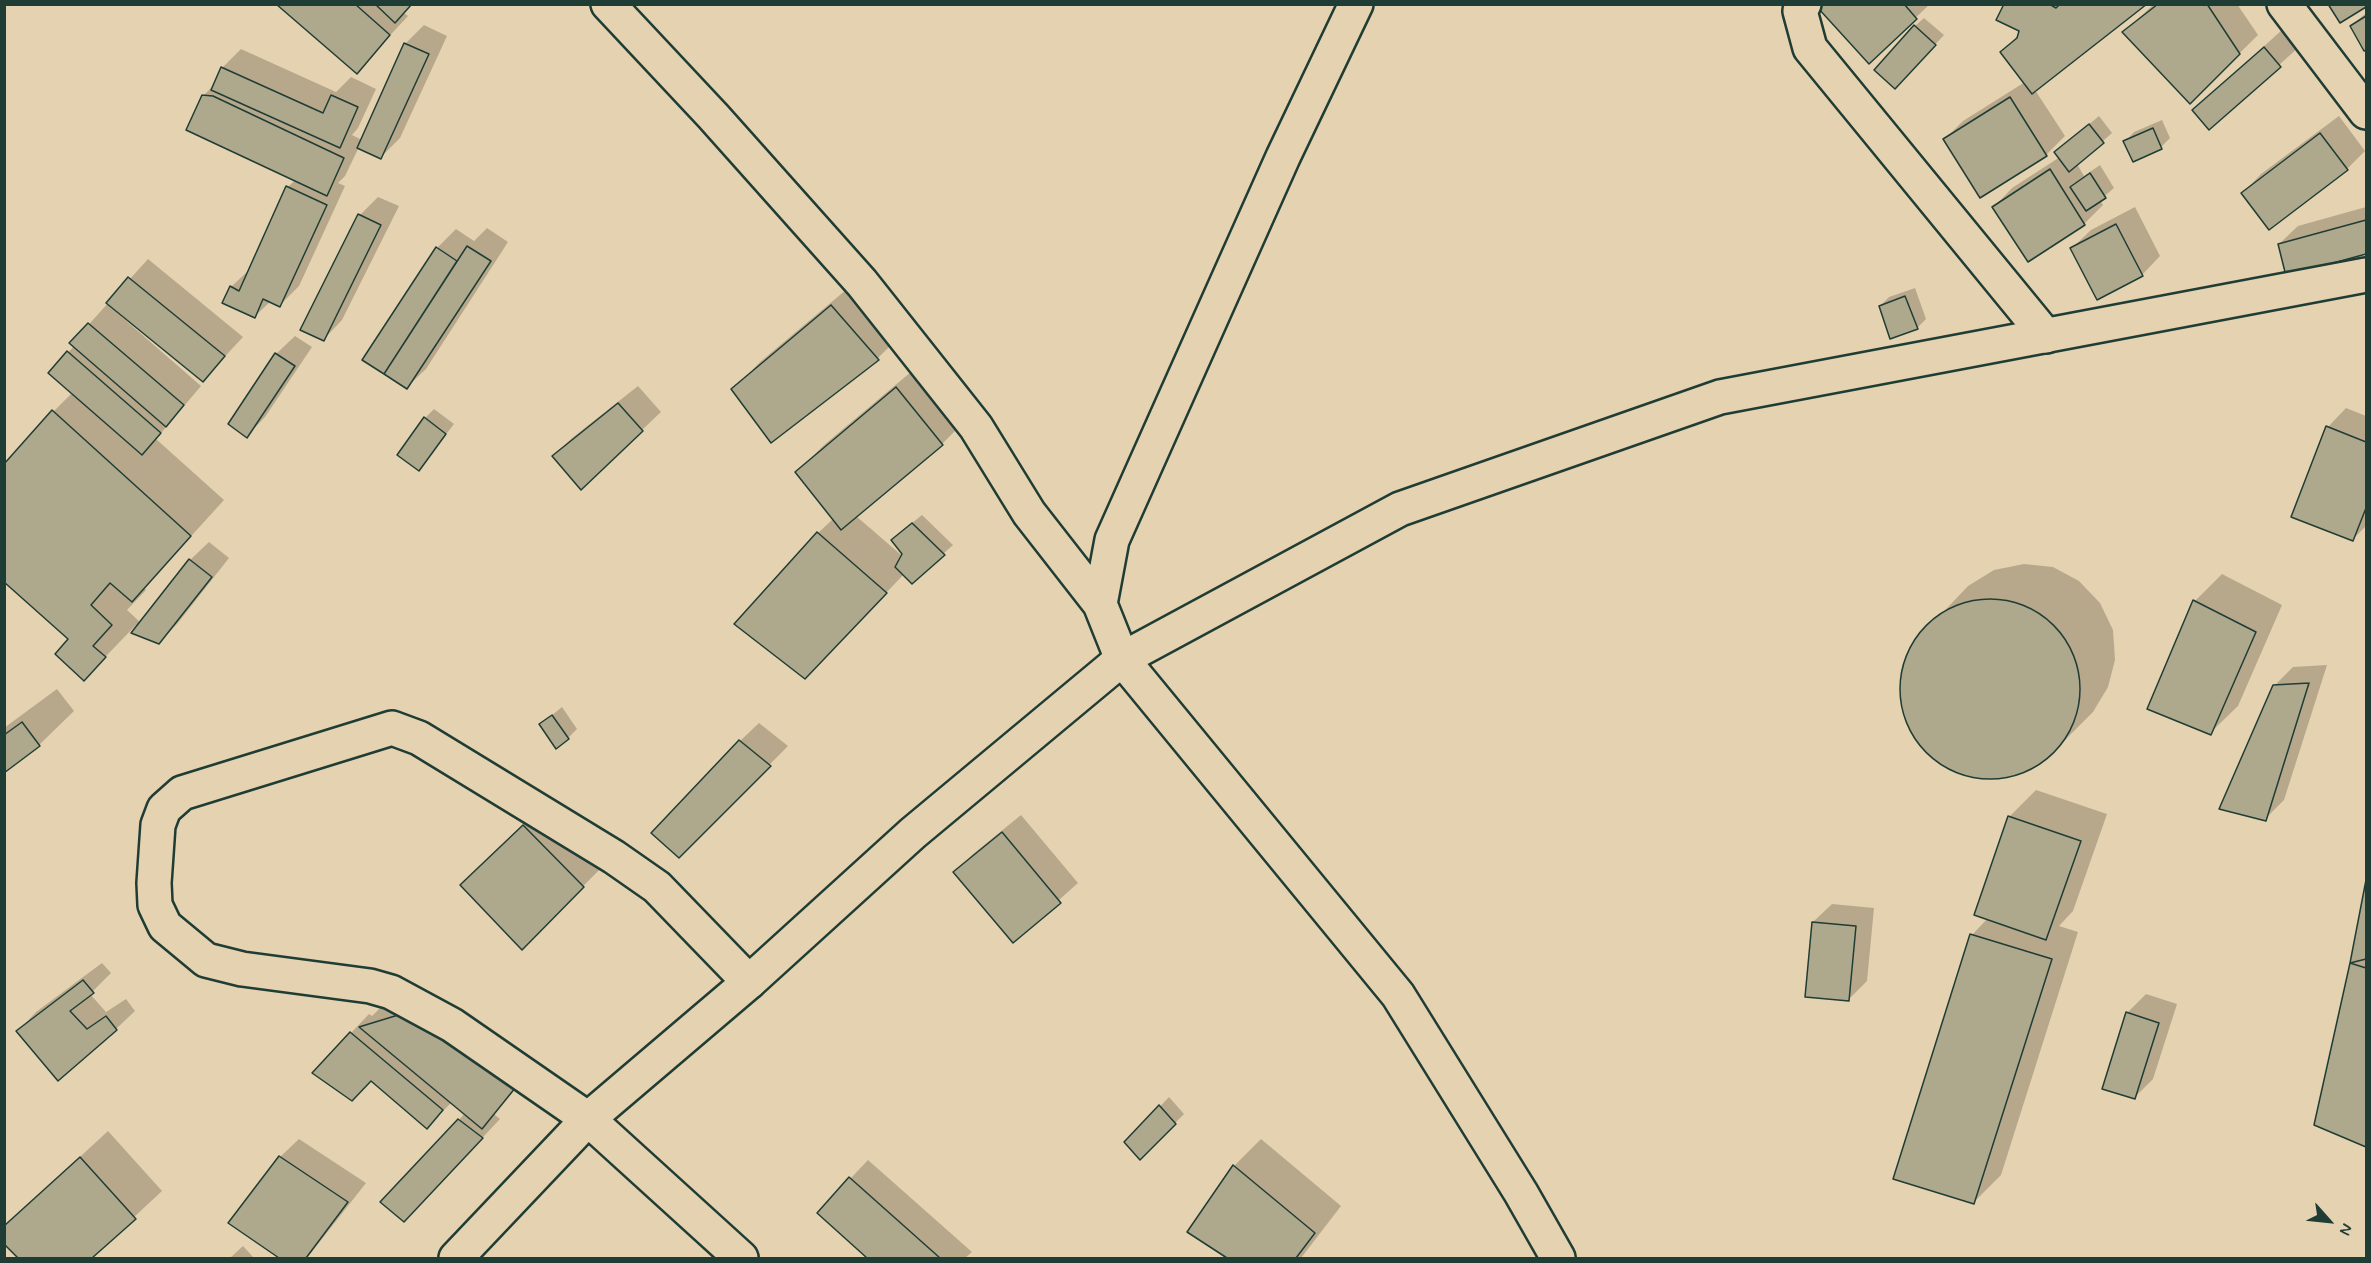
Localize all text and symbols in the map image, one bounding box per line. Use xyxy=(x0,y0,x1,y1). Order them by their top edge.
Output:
north arrow xyxy=(2299,1191,2359,1251)
text: N xyxy=(2334,1220,2357,1239)

